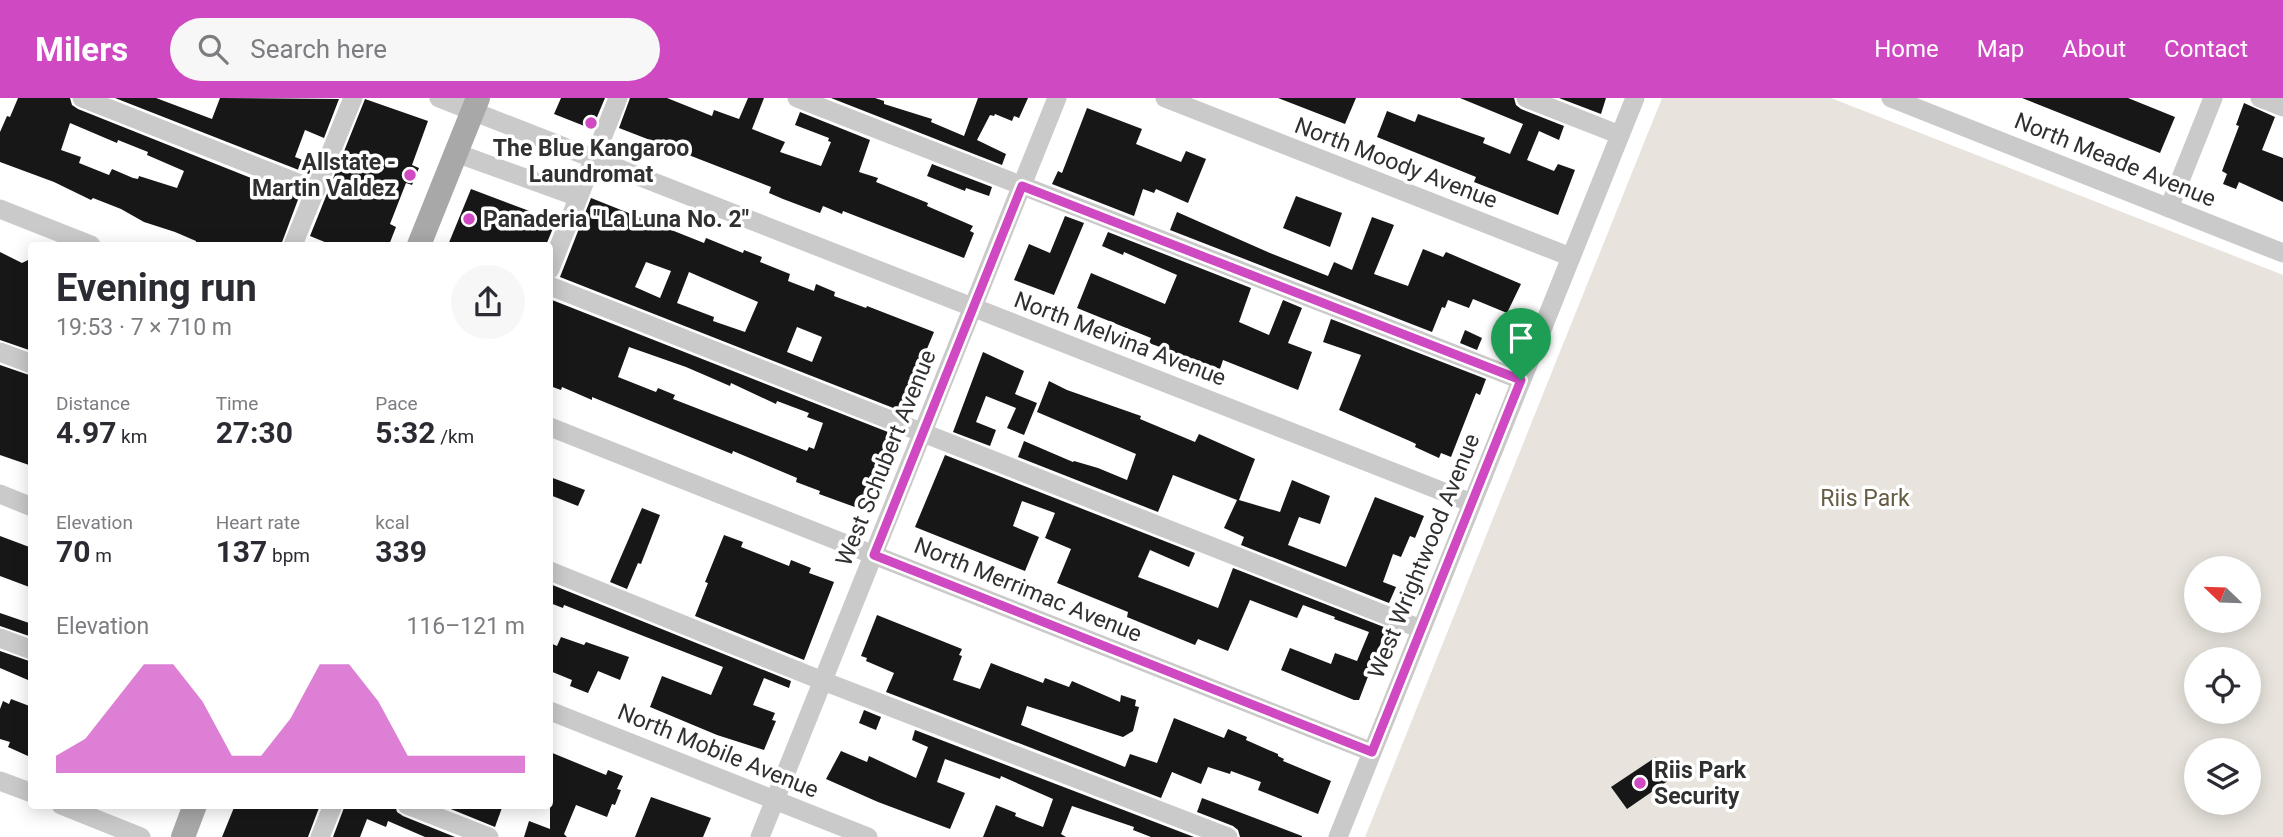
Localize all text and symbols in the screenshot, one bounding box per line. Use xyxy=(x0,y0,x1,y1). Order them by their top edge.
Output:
search box xyxy=(170,18,660,81)
text: Milers xyxy=(35,30,128,69)
icon: search xyxy=(194,30,232,68)
text: Search here xyxy=(250,34,387,64)
text: Home xyxy=(1874,35,1939,63)
text: Map xyxy=(1977,35,2024,63)
text: About xyxy=(2062,35,2126,63)
text: Contact xyxy=(2164,35,2248,63)
street label: North Meade Avenue xyxy=(2010,107,2220,213)
street label: North Moody Avenue xyxy=(1291,112,1501,214)
marker: The Blue Kangaroo Laundromat xyxy=(583,115,599,131)
place label: The Blue Kangaroo Laundromat xyxy=(493,135,689,188)
place label: Allstate - Martin Valdez xyxy=(252,149,396,202)
marker: Allstate - Martin Valdez xyxy=(402,167,418,183)
place label: Panaderia "La Luna No. 2" xyxy=(483,206,749,233)
marker: Panaderia "La Luna No. 2" xyxy=(461,211,477,227)
button: share xyxy=(451,265,525,339)
text: Evening run xyxy=(56,266,257,310)
street label: North Melvina Avenue xyxy=(1010,286,1230,392)
pin xyxy=(1491,308,1551,380)
text: 19:53 · 7 × 710 m xyxy=(56,314,232,341)
icon: arrive xyxy=(1502,319,1540,357)
street label: West Schubert Avenue xyxy=(830,346,942,570)
text: Distance xyxy=(56,392,130,415)
text: Time xyxy=(216,392,258,415)
text: Pace xyxy=(375,392,418,415)
text: 4.97 xyxy=(56,415,116,450)
text: 27:30 xyxy=(216,415,293,450)
text: 5:32 xyxy=(375,415,435,450)
text: km xyxy=(116,425,147,448)
text: /km xyxy=(435,425,474,448)
street label: West Wrightwood Avenue xyxy=(1363,430,1485,682)
park label: Riis Park xyxy=(1820,485,1910,512)
text: Elevation xyxy=(56,511,133,534)
text: Heart rate xyxy=(216,511,300,534)
text: kcal xyxy=(375,511,410,534)
street label: North Merrimac Avenue xyxy=(910,532,1146,648)
text: 70 xyxy=(56,534,90,569)
text: 137 xyxy=(216,534,267,569)
text: 339 xyxy=(375,534,427,569)
text: m xyxy=(90,544,112,567)
text: bpm xyxy=(267,544,310,567)
north arrow xyxy=(2184,556,2261,634)
map controls xyxy=(2184,556,2261,815)
text: Elevation xyxy=(56,613,149,640)
text: 116–121 m xyxy=(406,613,525,640)
button: locate xyxy=(2184,647,2261,724)
street label: North Mobile Avenue xyxy=(614,698,822,804)
button: layers xyxy=(2184,738,2261,815)
place label: Riis Park Security xyxy=(1654,757,1747,810)
marker: Riis Park Security xyxy=(1632,775,1648,791)

